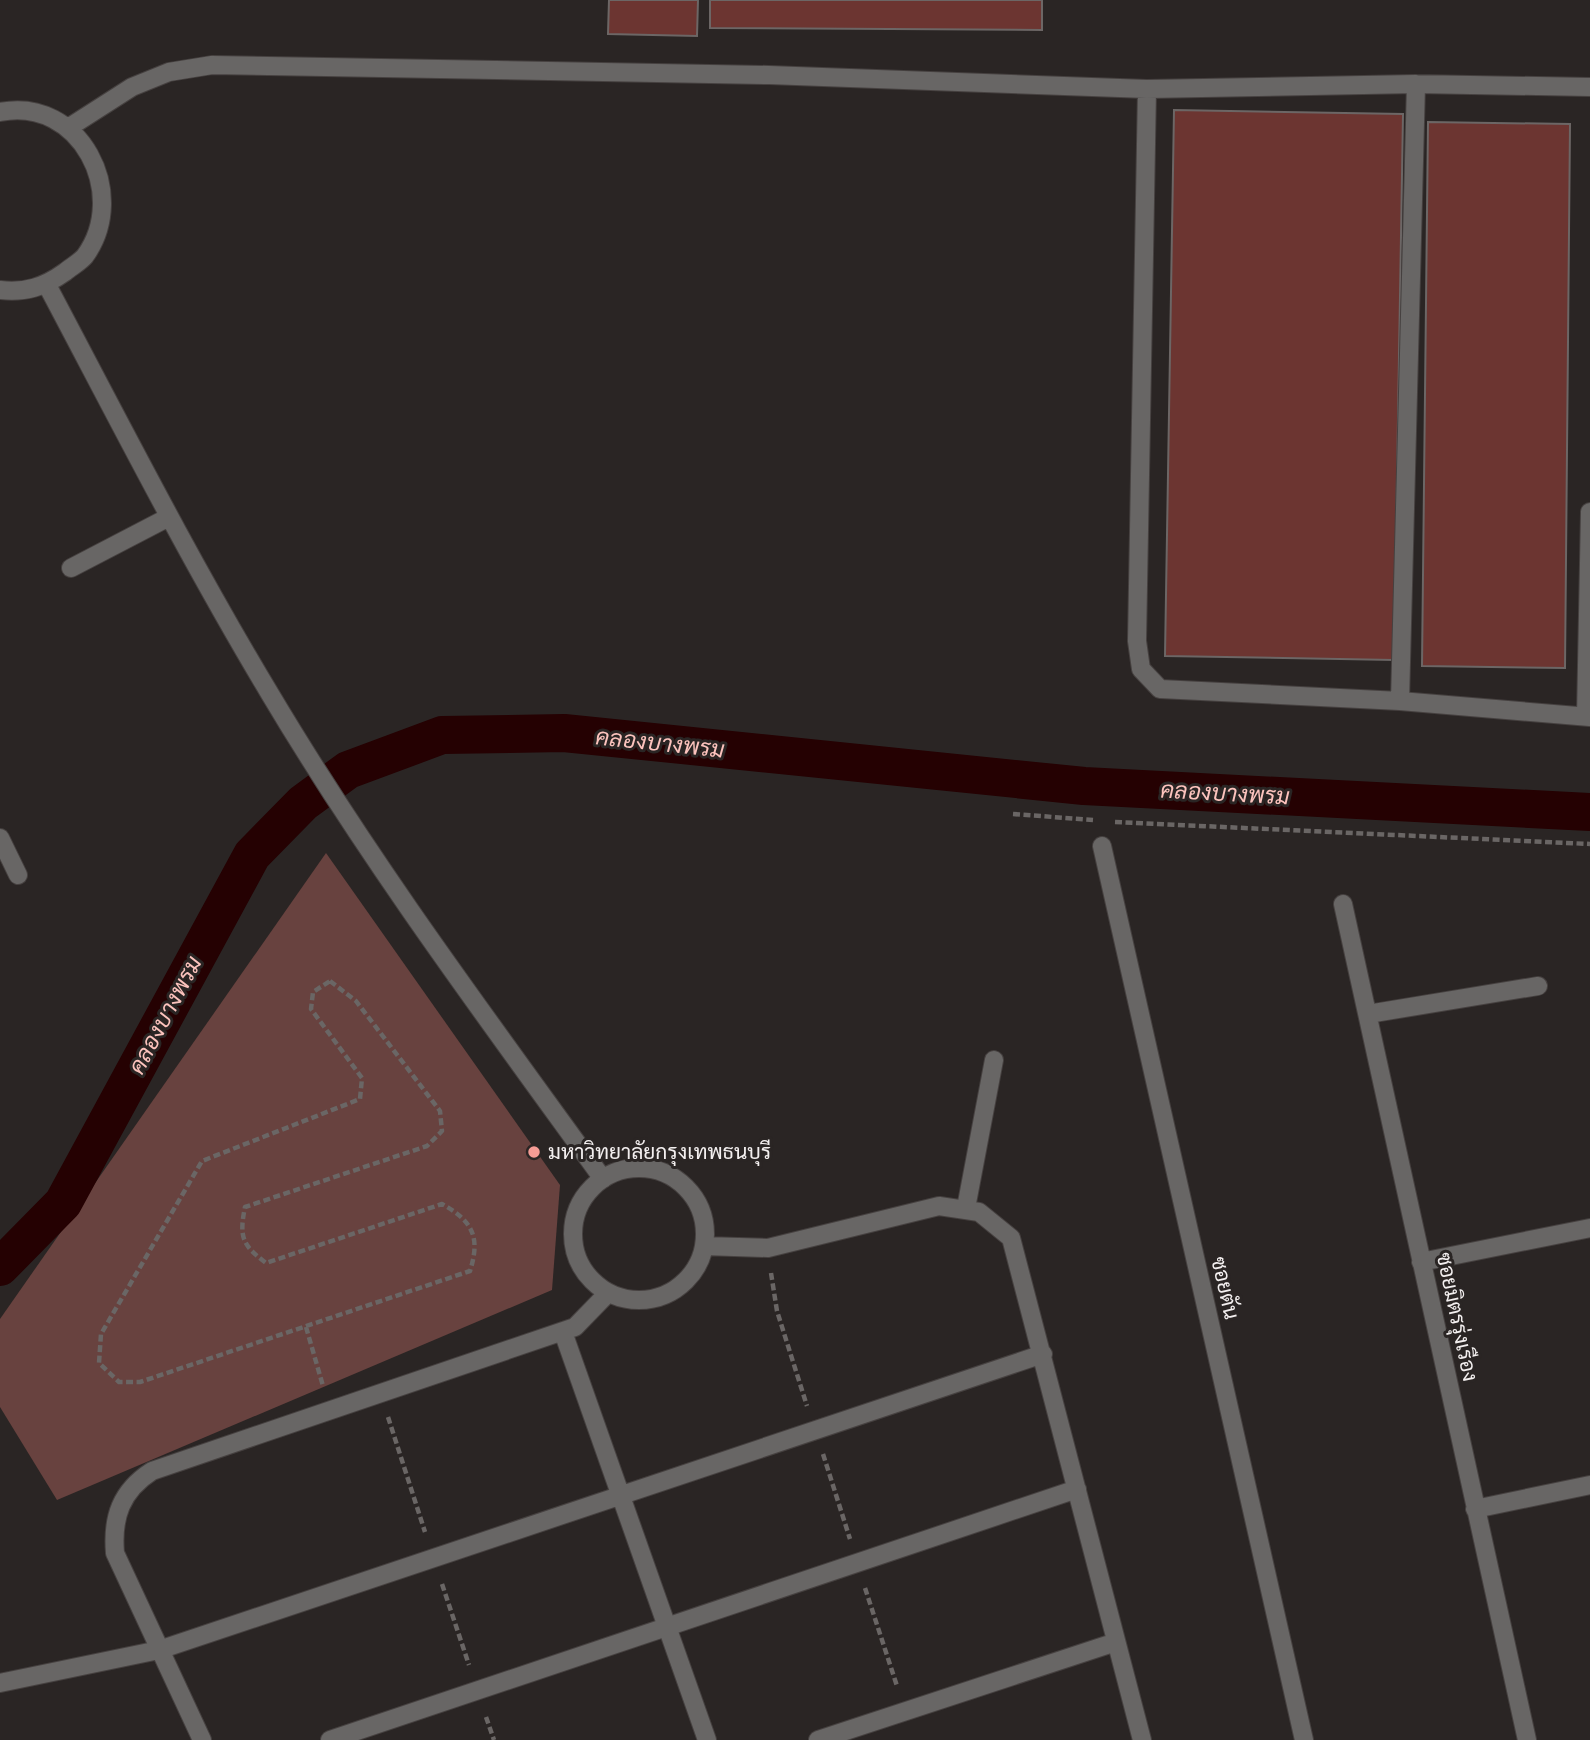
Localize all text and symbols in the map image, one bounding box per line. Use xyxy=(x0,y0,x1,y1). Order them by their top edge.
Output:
water label: คลองบางพรม xyxy=(594,723,726,765)
water label: คลองบางพรม xyxy=(1160,777,1290,811)
water label: คลองบางพรม xyxy=(123,952,209,1079)
place label: มหาวิทยาลัยกรุงเทพธนบุรี xyxy=(548,1139,771,1166)
marker: มหาวิทยาลัยกรุงเทพธนบุรี xyxy=(526,1144,542,1160)
street label: ซอยมิตรรุ่งเรือง xyxy=(1430,1250,1484,1384)
street label: ซอยตัน xyxy=(1205,1254,1244,1322)

